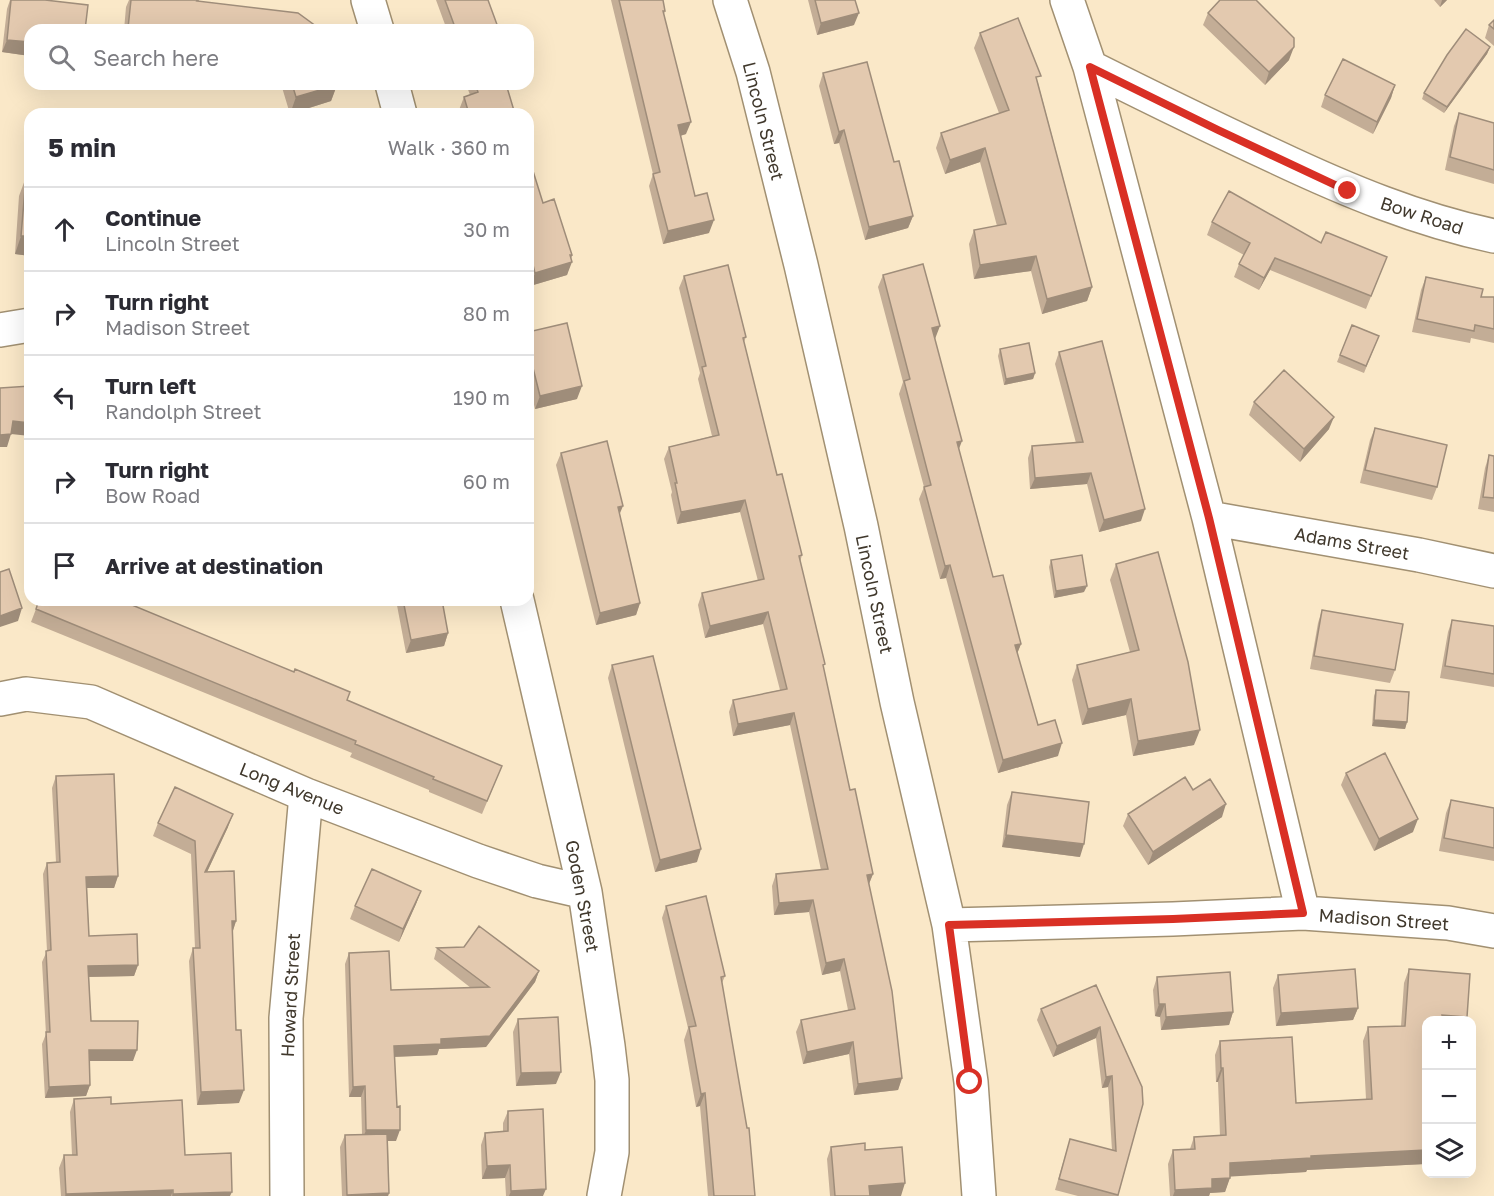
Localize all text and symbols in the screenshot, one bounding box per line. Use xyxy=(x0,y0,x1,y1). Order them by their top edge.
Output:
search box xyxy=(24,24,534,90)
icon: search xyxy=(45,41,78,74)
text: Search here xyxy=(93,44,219,71)
street label: Lincoln Street xyxy=(739,59,789,183)
text: 5 min xyxy=(48,132,116,163)
text: Walk · 360 m xyxy=(388,135,510,159)
route end xyxy=(1334,177,1360,203)
street label: Bow Road xyxy=(1378,191,1466,239)
text: Continue xyxy=(105,204,201,231)
icon: ahead xyxy=(48,213,81,246)
text: 30 m xyxy=(463,217,510,241)
text: Lincoln Street xyxy=(105,231,240,255)
text: Turn right xyxy=(105,288,209,315)
icon: right xyxy=(48,297,81,330)
text: 80 m xyxy=(463,301,510,325)
text: Madison Street xyxy=(105,315,250,339)
text: Turn left xyxy=(105,372,196,399)
icon: left xyxy=(48,381,81,414)
text: 190 m xyxy=(453,385,510,409)
text: Randolph Street xyxy=(105,399,262,423)
text: Turn right xyxy=(105,456,209,483)
icon: right xyxy=(48,465,81,498)
text: 60 m xyxy=(463,469,510,493)
text: Bow Road xyxy=(105,483,200,507)
street label: Adams Street xyxy=(1293,522,1411,564)
street label: Lincoln Street xyxy=(852,532,898,656)
icon: arrive xyxy=(48,549,81,582)
text: Arrive at destination xyxy=(105,552,323,579)
street label: Long Avenue xyxy=(236,757,348,819)
street label: Goden Street xyxy=(561,838,605,954)
street label: Madison Street xyxy=(1318,903,1450,935)
street label: Howard Street xyxy=(276,932,304,1058)
map controls xyxy=(1422,1016,1476,1178)
button: + xyxy=(1422,1016,1476,1070)
route start xyxy=(956,1068,982,1094)
button: − xyxy=(1422,1070,1476,1124)
button: layers xyxy=(1422,1124,1476,1178)

